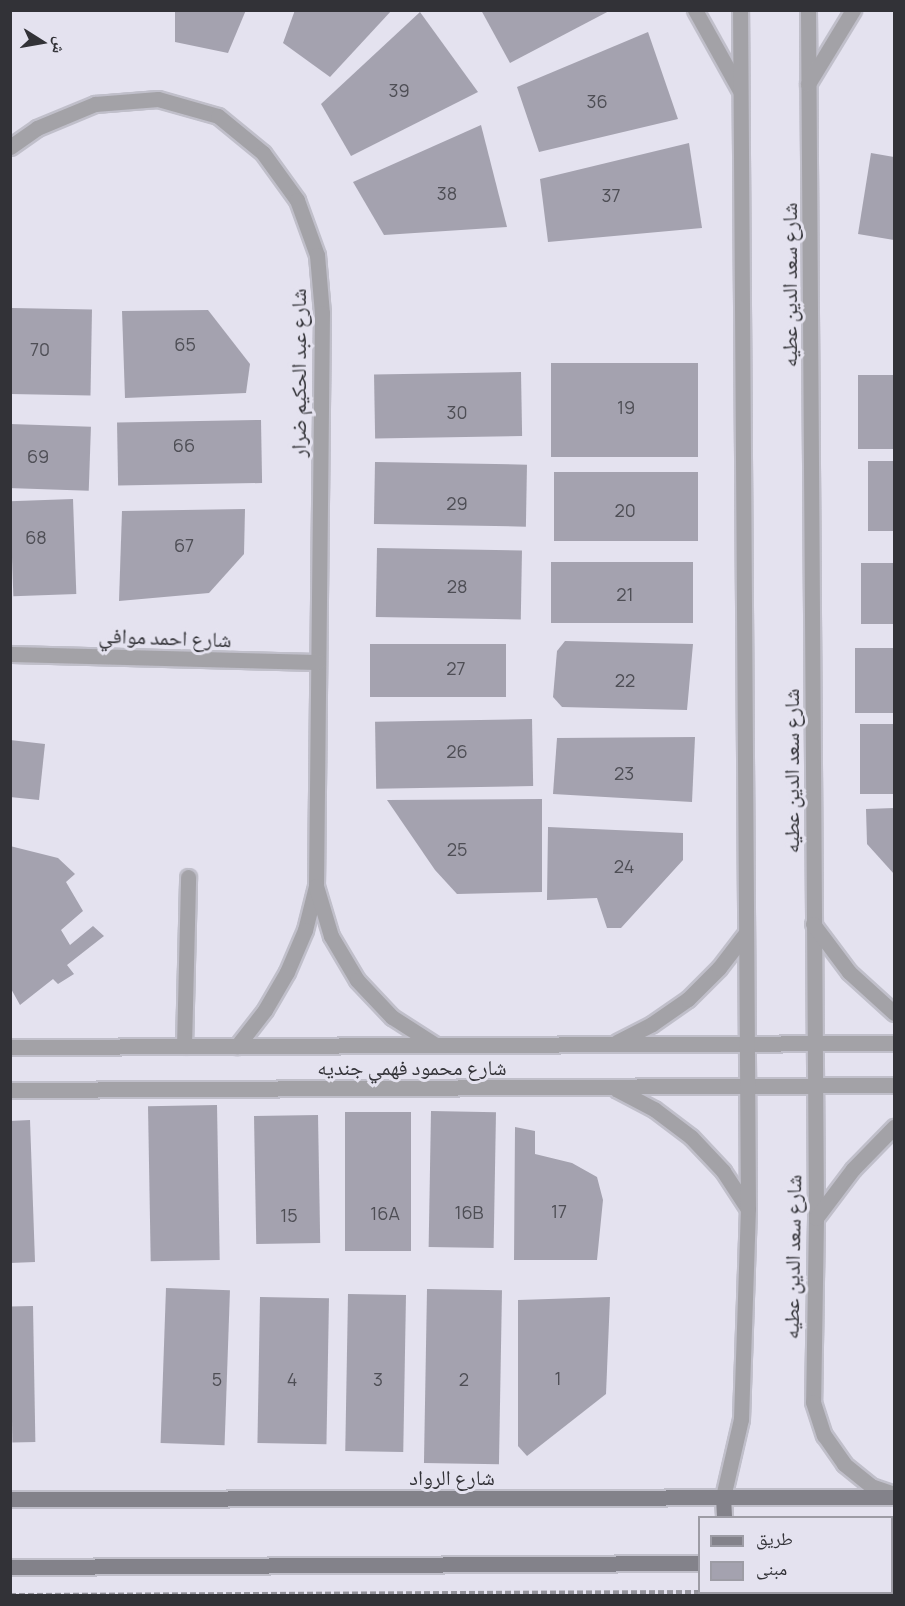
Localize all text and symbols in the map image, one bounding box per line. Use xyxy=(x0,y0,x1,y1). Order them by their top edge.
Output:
north arrow xyxy=(12,12,72,72)
text: ش xyxy=(47,35,72,56)
house number: 39 xyxy=(388,79,410,101)
house number: 36 xyxy=(586,90,608,112)
house number: 38 xyxy=(437,182,457,204)
house number: 37 xyxy=(602,184,620,206)
street label: شارع سعد الدين عطيه xyxy=(776,203,802,367)
street label: شارع عبد الحكيم ضرار xyxy=(285,288,311,458)
house number: 65 xyxy=(174,333,196,355)
house number: 70 xyxy=(30,338,50,360)
house number: 19 xyxy=(617,396,635,418)
house number: 30 xyxy=(447,401,467,423)
house number: 66 xyxy=(173,434,195,456)
house number: 69 xyxy=(27,445,49,467)
house number: 29 xyxy=(446,492,468,514)
house number: 20 xyxy=(614,499,636,521)
house number: 68 xyxy=(25,526,47,548)
house number: 67 xyxy=(174,534,194,556)
house number: 28 xyxy=(447,575,467,597)
house number: 21 xyxy=(616,583,634,605)
street label: شارع احمد موافي xyxy=(98,622,232,652)
house number: 27 xyxy=(446,657,466,679)
house number: 22 xyxy=(615,669,635,691)
street label: شارع سعد الدين عطيه xyxy=(778,689,804,853)
house number: 26 xyxy=(446,740,468,762)
house number: 23 xyxy=(614,762,634,784)
house number: 25 xyxy=(447,838,467,860)
house number: 24 xyxy=(614,855,634,877)
street label: شارع محمود فهمي جنديه xyxy=(317,1054,507,1080)
street label: شارع سعد الدين عطيه xyxy=(778,1174,806,1340)
house number: 17 xyxy=(551,1200,567,1222)
house number: 16B xyxy=(454,1201,484,1223)
house number: 16A xyxy=(370,1202,400,1224)
house number: 15 xyxy=(280,1204,298,1226)
house number: 1 xyxy=(554,1367,562,1389)
house number: 5 xyxy=(212,1368,222,1390)
house number: 4 xyxy=(287,1368,297,1390)
house number: 3 xyxy=(373,1368,383,1390)
house number: 2 xyxy=(459,1368,469,1390)
street label: شارع الرواد xyxy=(409,1464,495,1490)
legend xyxy=(698,1516,893,1594)
text: طريق xyxy=(756,1526,793,1550)
text: مبنى xyxy=(756,1556,787,1580)

